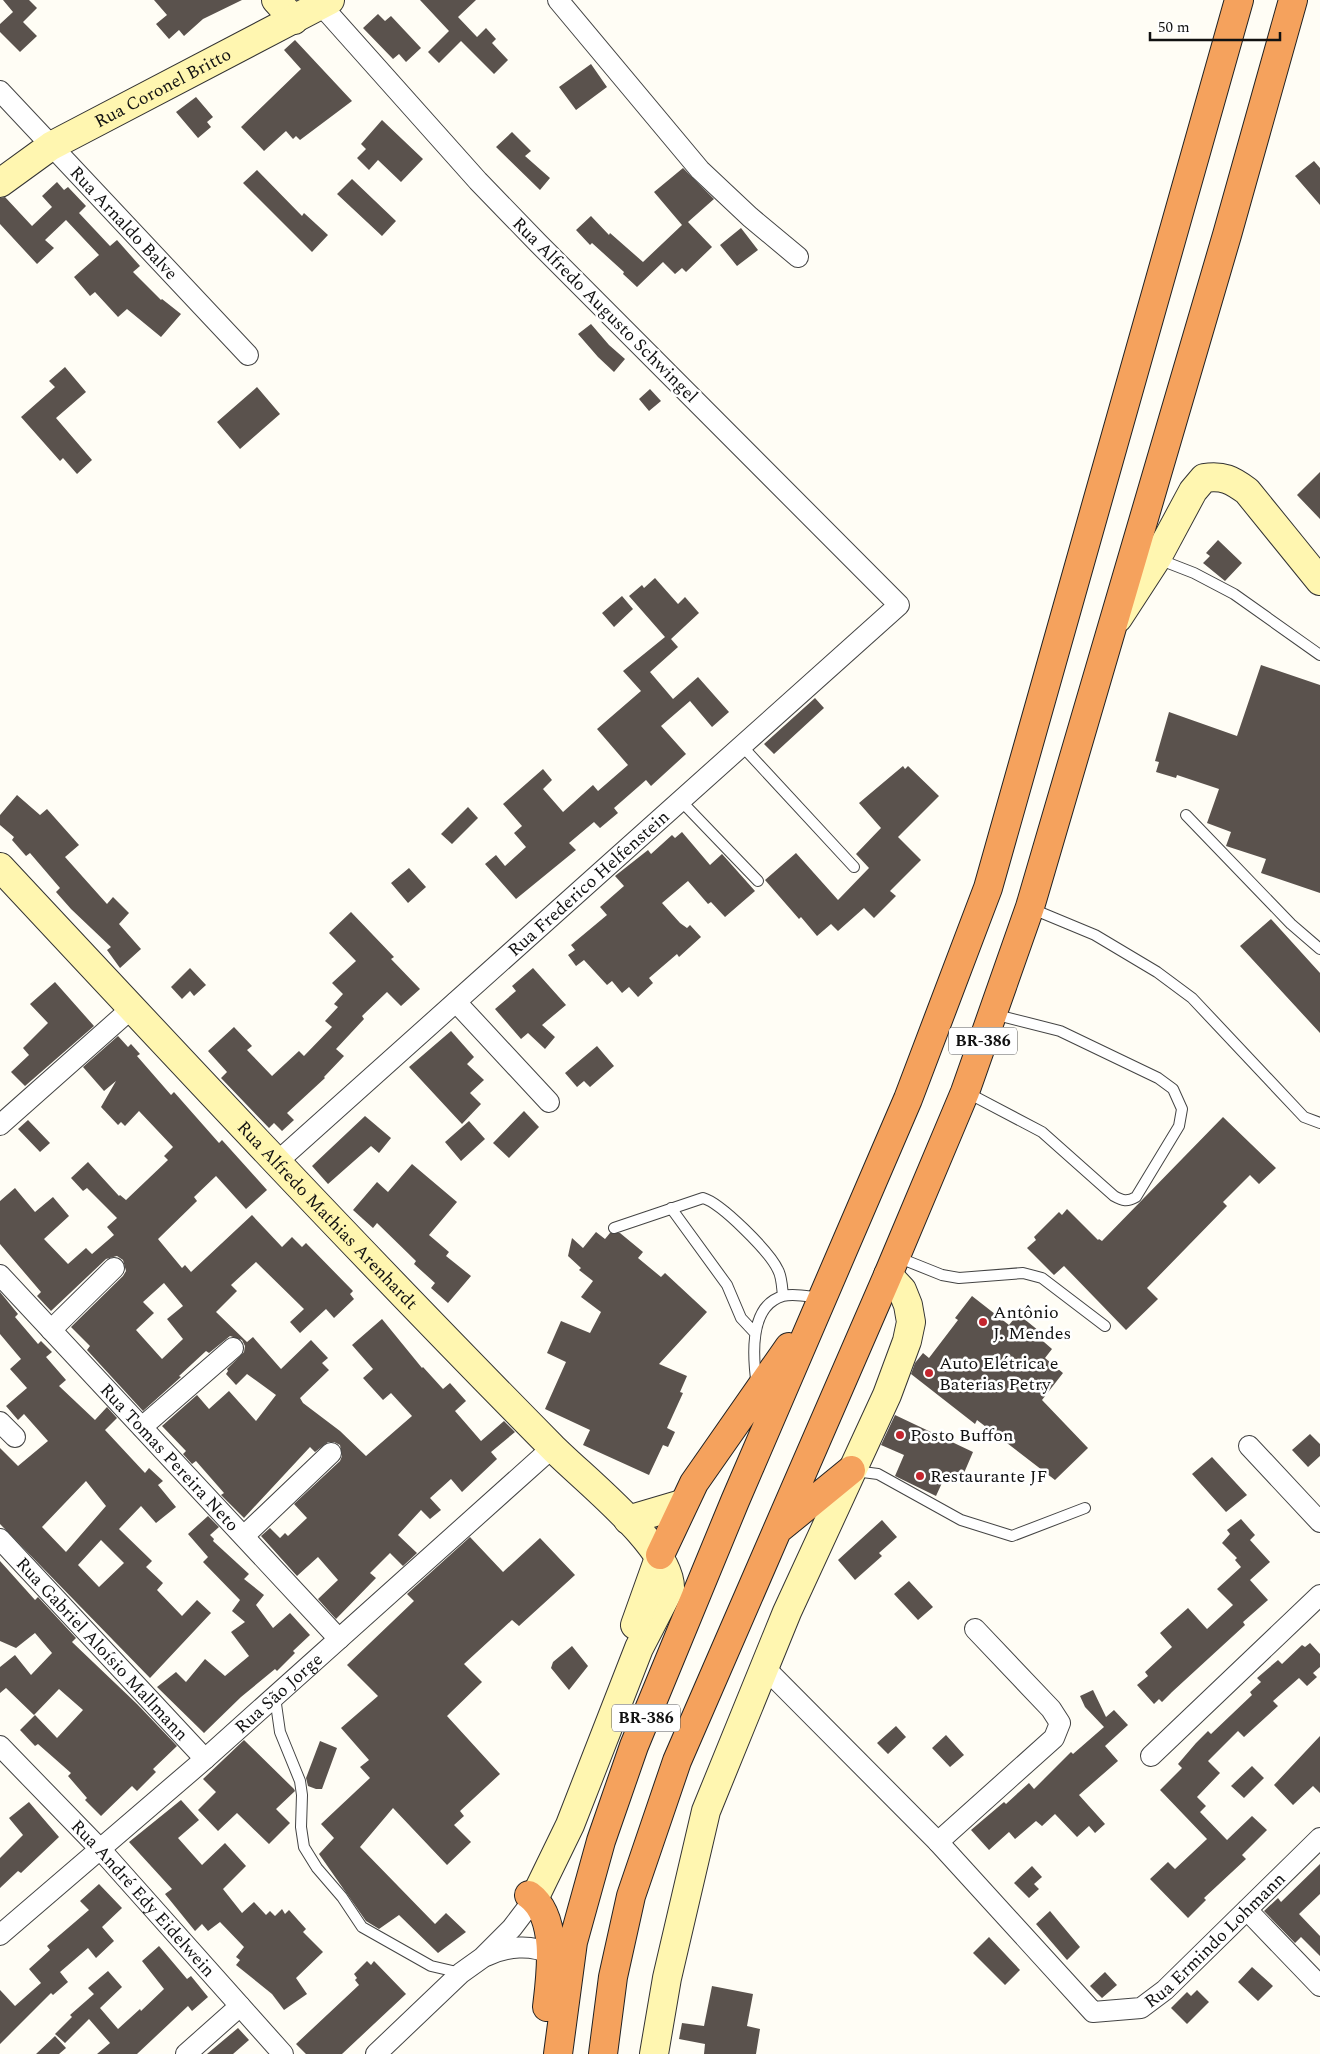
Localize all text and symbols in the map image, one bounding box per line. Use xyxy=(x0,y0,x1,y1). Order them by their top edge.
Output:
scale bar xyxy=(1150,10,1280,42)
text: 50 m xyxy=(1158,16,1190,39)
street label: Rua Coronel Britto xyxy=(89,41,236,135)
street label: Rua Arnaldo Balve xyxy=(63,160,184,286)
street label: Rua Alfredo Augusto Schwingel xyxy=(506,211,704,409)
street label: Rua Frederico Helfenstein xyxy=(502,803,675,963)
road number: BR-386 xyxy=(949,1028,1017,1054)
street label: Rua Alfredo Mathias Arenhardt xyxy=(231,1114,424,1316)
place label: Antônio J. Mendes xyxy=(993,1299,1071,1347)
marker: Antônio J. Mendes xyxy=(977,1316,989,1328)
place label: Auto Elétrica e Baterias Petry xyxy=(939,1350,1059,1398)
marker: Auto Elétrica e Baterias Petry xyxy=(923,1367,935,1379)
street label: Rua Tomas Pereira Neto xyxy=(94,1377,246,1537)
place label: Posto Buffon xyxy=(910,1422,1013,1449)
marker: Posto Buffon xyxy=(894,1429,906,1441)
place label: Restaurante JF xyxy=(930,1463,1048,1490)
marker: Restaurante JF xyxy=(914,1470,926,1482)
street label: Rua Gabriel Aloísio Mallmann xyxy=(10,1551,195,1747)
street label: Rua São Jorge xyxy=(229,1646,329,1740)
road number: BR-386 xyxy=(612,1705,680,1732)
street label: Rua André Edy Eidelwein xyxy=(65,1813,222,1983)
street label: Rua Ermindo Lohmann xyxy=(1138,1866,1291,2015)

